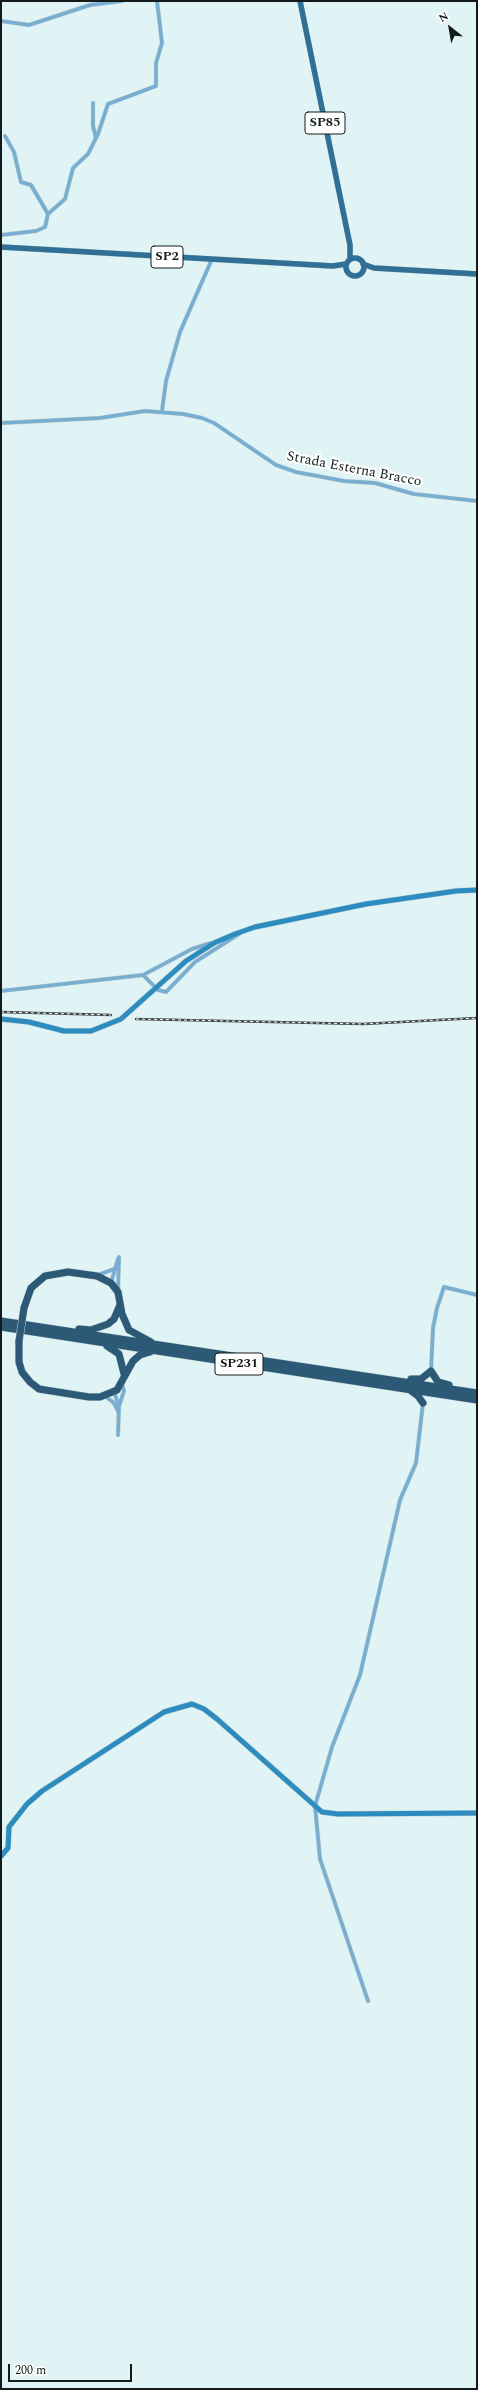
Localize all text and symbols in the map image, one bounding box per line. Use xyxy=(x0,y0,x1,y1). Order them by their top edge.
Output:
north arrow xyxy=(430,8,470,48)
text: N xyxy=(435,8,452,27)
road number: SP85 xyxy=(305,112,345,134)
road number: SP2 xyxy=(151,246,183,268)
street label: Strada Esterna Bracco xyxy=(285,449,423,491)
road number: SP231 xyxy=(215,1353,263,1375)
scale bar xyxy=(10,2356,134,2382)
text: 200 m xyxy=(15,2361,46,2380)

